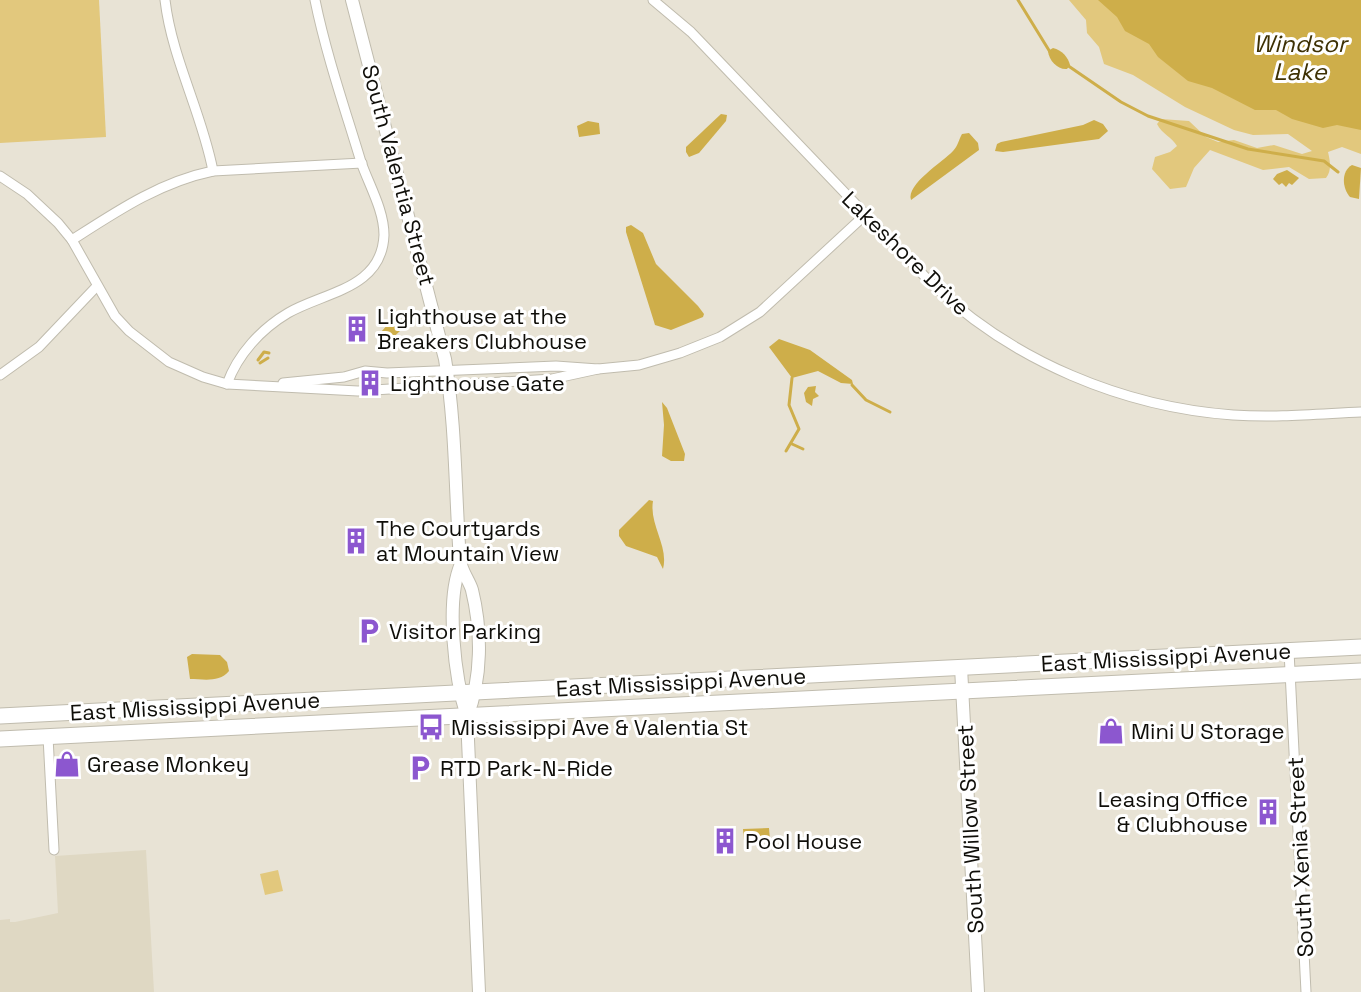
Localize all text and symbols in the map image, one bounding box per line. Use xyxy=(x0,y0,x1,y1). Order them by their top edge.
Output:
water label: Windsor Lake xyxy=(1253,28,1350,87)
street label: South Valentia Street xyxy=(356,61,442,289)
street label: Lakeshore Drive xyxy=(836,185,976,321)
place label: Lighthouse at the Breakers Clubhouse xyxy=(377,302,587,355)
building icon: Lighthouse at the Breakers Clubhouse xyxy=(342,314,372,344)
building icon: Lighthouse Gate xyxy=(355,368,385,398)
place label: Lighthouse Gate xyxy=(390,369,565,397)
place label: The Courtyards at Mountain View xyxy=(376,514,559,567)
building icon: The Courtyards at Mountain View xyxy=(341,526,371,556)
parking icon: Visitor Parking xyxy=(354,616,384,646)
place label: Visitor Parking xyxy=(389,617,541,645)
street label: East Mississippi Avenue xyxy=(1040,636,1292,678)
street label: East Mississippi Avenue xyxy=(555,661,807,703)
street label: East Mississippi Avenue xyxy=(69,685,321,727)
bus stop icon: Mississippi Ave & Valentia St xyxy=(416,712,446,742)
place label: Mississippi Ave & Valentia St xyxy=(451,713,748,741)
shop icon: Mini U Storage xyxy=(1096,716,1126,746)
place label: Mini U Storage xyxy=(1131,717,1284,745)
street label: South Willow Street xyxy=(951,724,989,934)
shop icon: Grease Monkey xyxy=(52,749,82,779)
place label: Grease Monkey xyxy=(87,750,249,778)
parking icon: RTD Park-N-Ride xyxy=(405,753,435,783)
place label: RTD Park-N-Ride xyxy=(440,754,613,782)
street label: South Xenia Street xyxy=(1281,756,1319,958)
place label: Leasing Office & Clubhouse xyxy=(1098,785,1248,838)
building icon: Leasing Office & Clubhouse xyxy=(1253,797,1283,827)
building icon: Pool House xyxy=(710,826,740,856)
place label: Pool House xyxy=(745,827,862,855)

